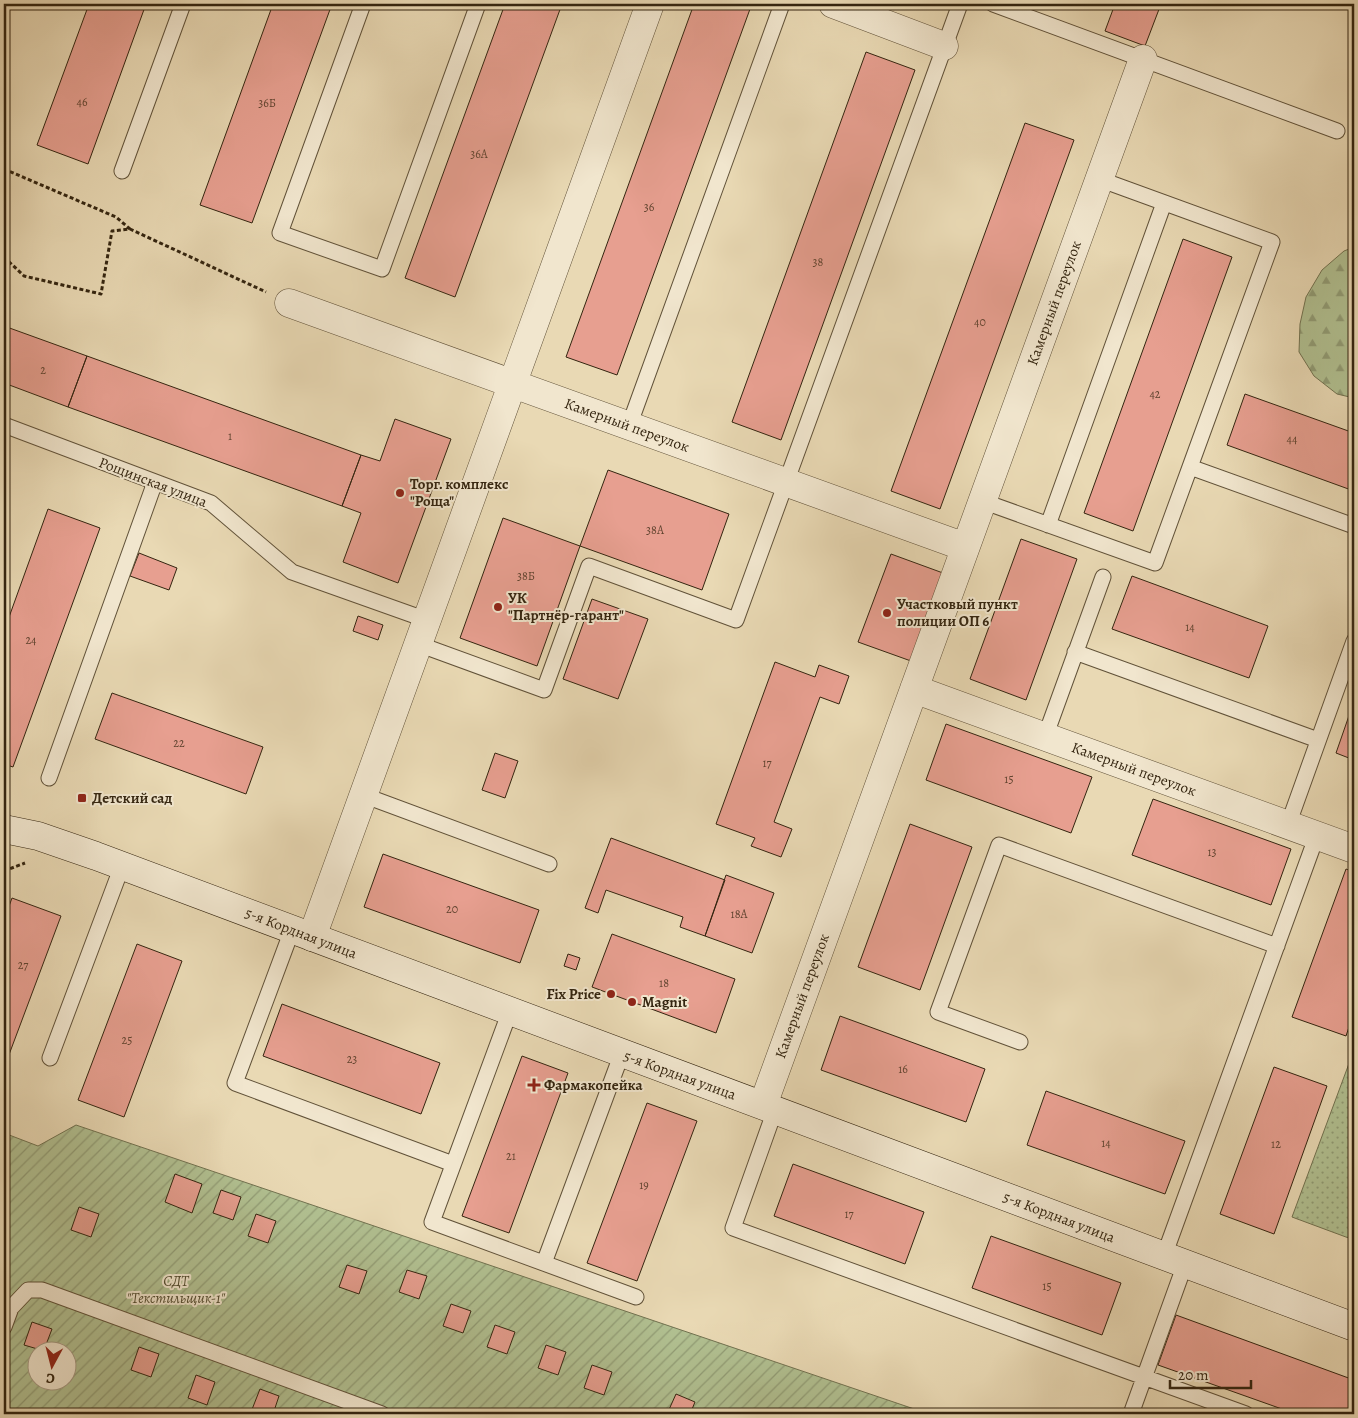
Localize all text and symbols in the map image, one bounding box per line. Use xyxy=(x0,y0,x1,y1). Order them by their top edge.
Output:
house number: 46 xyxy=(77,94,88,110)
house number: 36Б xyxy=(258,95,276,111)
house number: 36А xyxy=(470,146,489,162)
house number: 36 xyxy=(644,199,655,215)
street label: Камерный переулок xyxy=(1022,238,1086,368)
house number: 38 xyxy=(813,254,824,270)
house number: 40 xyxy=(974,314,986,330)
house number: 2 xyxy=(40,362,46,378)
house number: 42 xyxy=(1149,386,1161,402)
street label: Камерный переулок xyxy=(562,393,692,457)
house number: 1 xyxy=(228,428,232,444)
house number: 44 xyxy=(1287,431,1298,447)
street label: Рощинская улица xyxy=(96,452,210,512)
place label: Торг. комплекс "Роща" xyxy=(410,474,508,511)
marker: Торг. комплекс "Роща" xyxy=(394,487,406,499)
house number: 38А xyxy=(646,522,665,538)
house number: 38Б xyxy=(517,568,535,584)
place label: УК "Партнёр-гарант" xyxy=(508,588,624,625)
place label: Участковый пункт полиции ОП 6 xyxy=(897,594,1018,631)
marker: УК "Партнёр-гарант" xyxy=(492,601,504,613)
marker: Участковый пункт полиции ОП 6 xyxy=(881,607,893,619)
house number: 14 xyxy=(1185,619,1195,635)
house number: 24 xyxy=(25,632,37,648)
house number: 22 xyxy=(173,735,185,751)
street label: Камерный переулок xyxy=(1069,737,1199,801)
house number: 17 xyxy=(762,755,773,771)
house number: 15 xyxy=(1004,771,1014,787)
place label: Детский сад xyxy=(92,788,172,808)
marker: Детский сад xyxy=(76,792,88,804)
house number: 13 xyxy=(1207,844,1217,860)
house number: 20 xyxy=(446,901,458,917)
street label: 5-я Кордная улица xyxy=(242,902,360,964)
house number: 18А xyxy=(731,906,748,922)
street label: Камерный переулок xyxy=(770,931,834,1061)
house number: 27 xyxy=(18,957,29,973)
house number: 18 xyxy=(659,975,669,991)
place label: Fix Price xyxy=(547,984,601,1004)
marker: Fix Price xyxy=(605,988,617,1000)
place label: Magnit xyxy=(642,992,687,1012)
marker: Magnit xyxy=(626,996,638,1008)
house number: 25 xyxy=(122,1032,132,1048)
street label: 5-я Кордная улица xyxy=(621,1045,739,1105)
house number: 23 xyxy=(347,1051,357,1067)
house number: 16 xyxy=(898,1061,908,1077)
place label: Фармакопейка xyxy=(544,1075,643,1095)
marker: Фармакопейка xyxy=(528,1079,540,1091)
house number: 14 xyxy=(1101,1135,1111,1151)
house number: 12 xyxy=(1271,1136,1281,1152)
house number: 21 xyxy=(506,1148,516,1164)
house number: 19 xyxy=(639,1177,649,1193)
street label: 5-я Кордная улица xyxy=(1000,1186,1118,1248)
house number: 17 xyxy=(844,1206,855,1222)
park label: СДТ "Текстильщик-1" xyxy=(127,1271,226,1308)
house number: 15 xyxy=(1042,1278,1052,1294)
north arrow xyxy=(28,1340,78,1390)
scale bar xyxy=(1170,1358,1252,1390)
text: 20 m xyxy=(1178,1365,1209,1385)
text: С xyxy=(45,1368,56,1388)

